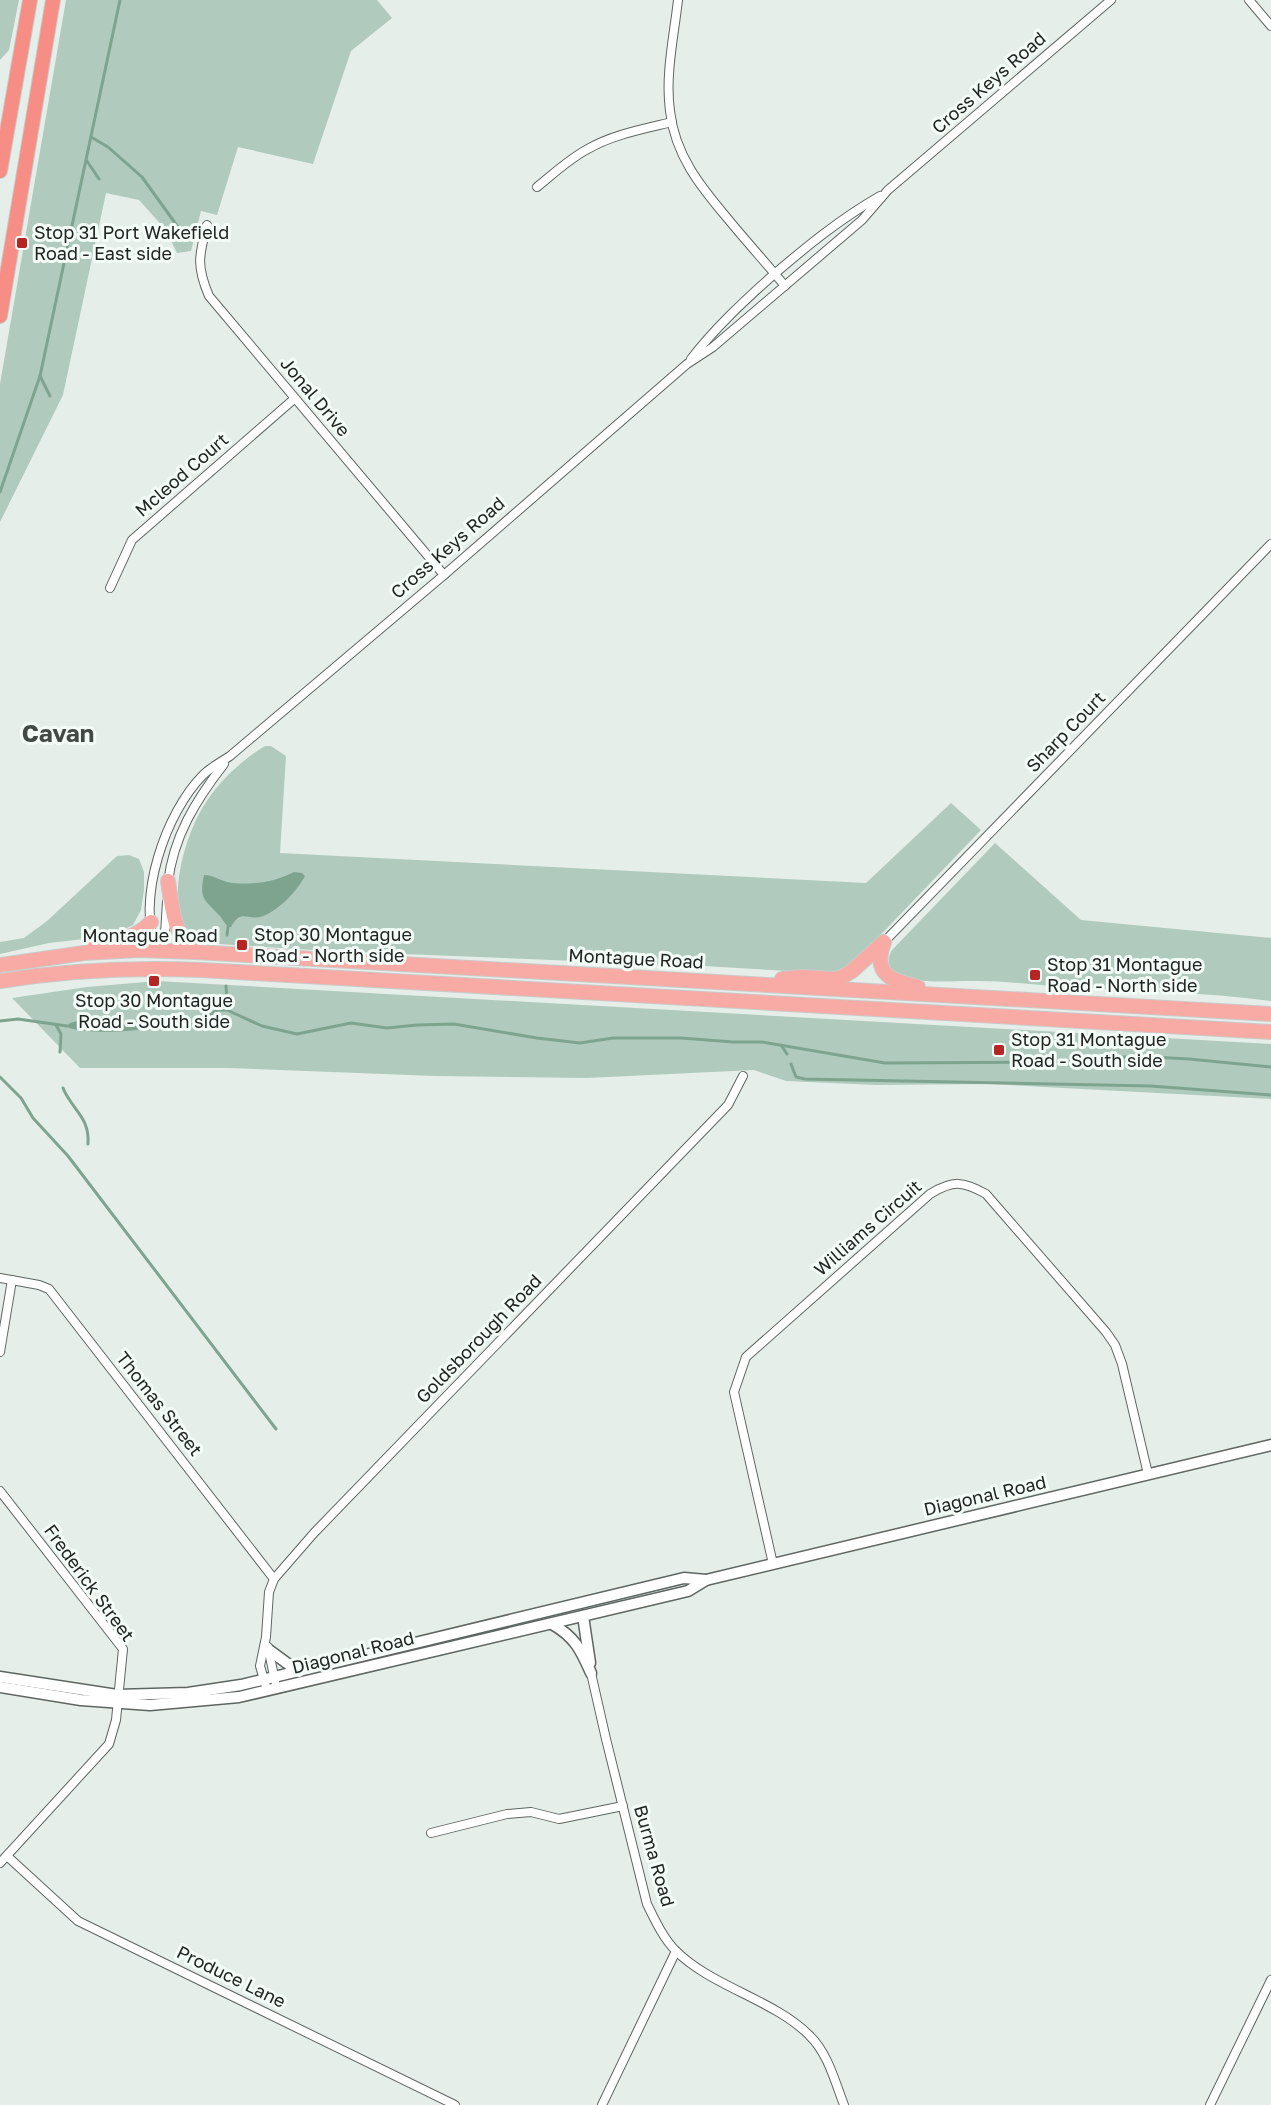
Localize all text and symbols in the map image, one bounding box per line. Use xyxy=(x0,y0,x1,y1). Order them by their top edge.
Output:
street label: Cross Keys Road xyxy=(927,27,1050,138)
place label: Stop 31 Port Wakefield Road - East side xyxy=(34,221,229,264)
marker: Stop 31 Port Wakefield Road - East side xyxy=(15,236,29,250)
street label: Jonal Drive xyxy=(276,352,355,441)
street label: Mcleod Court xyxy=(130,428,232,521)
street label: Cross Keys Road xyxy=(386,492,509,603)
street label: Sharp Court xyxy=(1021,686,1109,776)
district label: Cavan xyxy=(22,718,94,747)
place label: Stop 30 Montague Road - North side xyxy=(254,923,412,966)
street label: Montague Road xyxy=(82,924,218,946)
marker: Stop 30 Montague Road - North side xyxy=(235,938,249,952)
street label: Montague Road xyxy=(568,943,704,973)
place label: Stop 31 Montague Road - North side xyxy=(1047,953,1202,996)
marker: Stop 31 Montague Road - North side xyxy=(1028,968,1042,982)
marker: Stop 30 Montague Road - South side xyxy=(147,974,161,988)
place label: Stop 30 Montague Road - South side xyxy=(75,989,233,1032)
place label: Stop 31 Montague Road - South side xyxy=(1011,1028,1166,1071)
marker: Stop 31 Montague Road - South side xyxy=(992,1043,1006,1057)
street label: Williams Circuit xyxy=(809,1175,926,1280)
street label: Goldsborough Road xyxy=(411,1269,546,1407)
street label: Thomas Street xyxy=(112,1347,207,1460)
street label: Diagonal Road xyxy=(921,1470,1048,1520)
street label: Frederick Street xyxy=(40,1520,140,1645)
street label: Diagonal Road xyxy=(289,1626,416,1678)
street label: Burma Road xyxy=(630,1802,680,1909)
street label: Produce Lane xyxy=(173,1940,289,2012)

